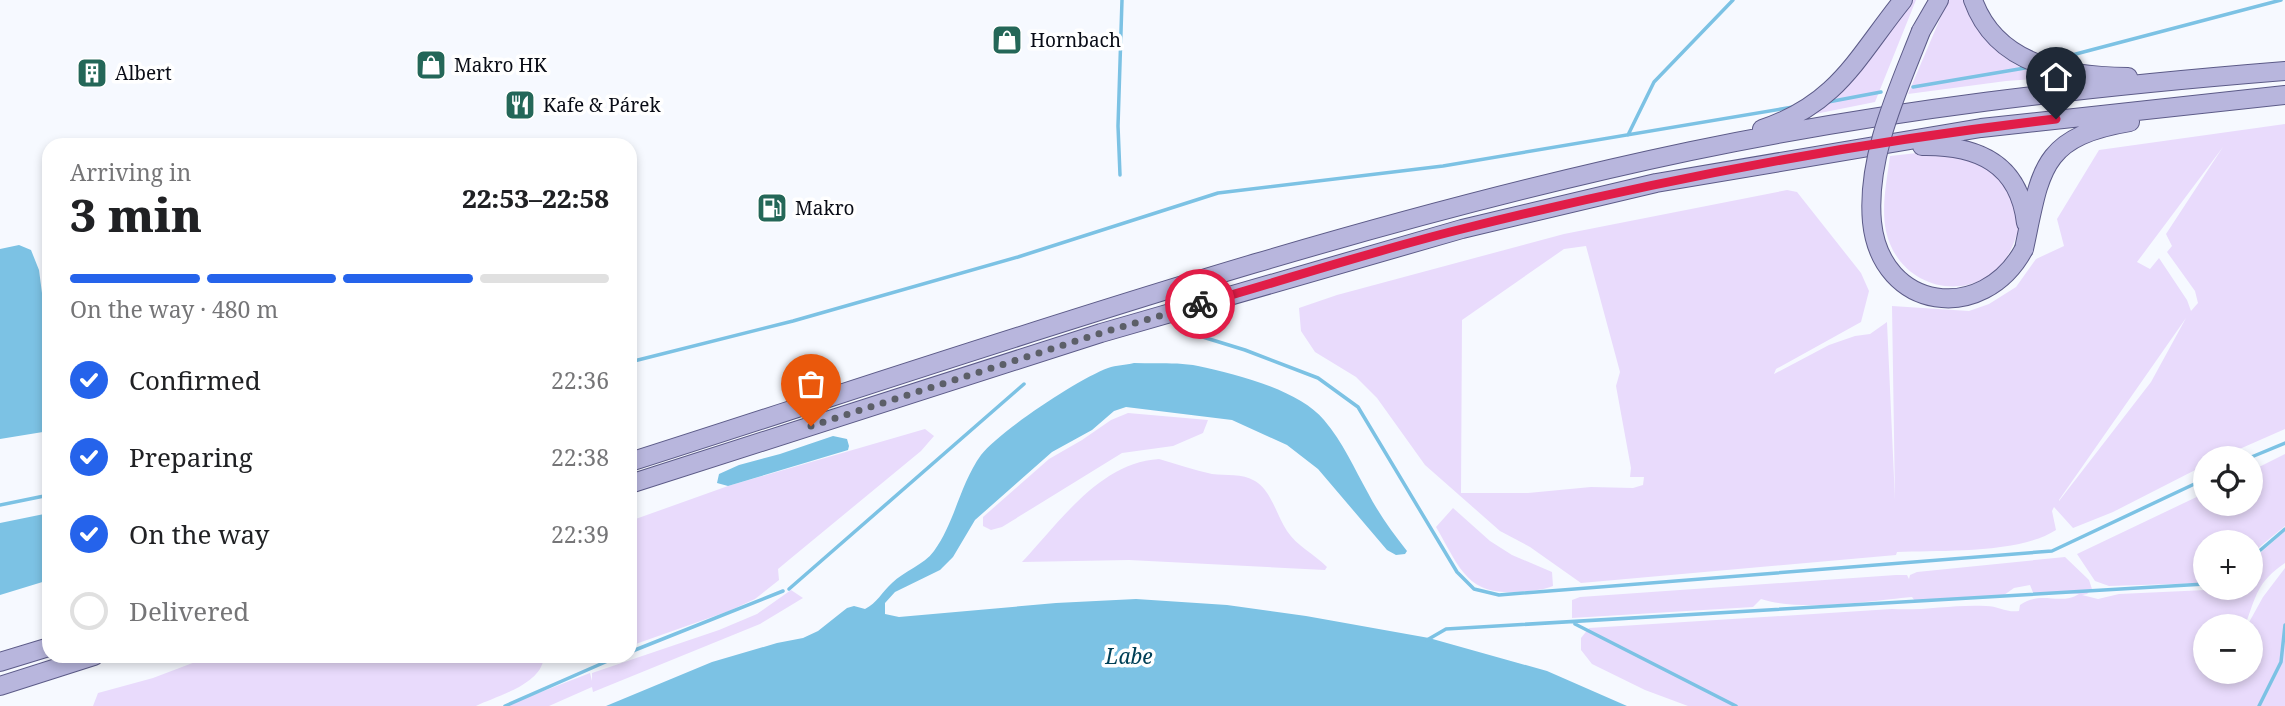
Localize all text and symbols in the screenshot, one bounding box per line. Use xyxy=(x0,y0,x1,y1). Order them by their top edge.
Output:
shop icon: Hornbach xyxy=(990,23,1024,57)
place label: Hornbach xyxy=(1030,27,1121,53)
pin xyxy=(2026,47,2086,119)
shop icon: Makro HK xyxy=(414,48,448,82)
place label: Makro HK xyxy=(454,52,548,78)
building icon: Albert xyxy=(75,56,109,90)
icon: home xyxy=(2037,58,2075,96)
place label: Albert xyxy=(115,60,172,86)
restaurant icon: Kafe & Párek xyxy=(503,88,537,122)
place label: Kafe & Párek xyxy=(543,92,661,118)
text: Arriving in xyxy=(70,156,191,188)
text: 22:53–22:58 xyxy=(462,180,609,216)
text: 3 min xyxy=(70,183,202,245)
fuel station icon: Makro xyxy=(755,191,789,225)
place label: Makro xyxy=(795,195,855,221)
courier xyxy=(1165,269,1235,339)
icon: bike xyxy=(1181,285,1219,323)
text: On the way · 480 m xyxy=(70,293,278,325)
pin xyxy=(781,354,841,426)
icon: check xyxy=(70,361,108,399)
text: Confirmed xyxy=(129,362,261,398)
text: 22:36 xyxy=(551,364,609,396)
icon: bag xyxy=(792,365,830,403)
icon: check xyxy=(70,438,108,476)
text: Preparing xyxy=(129,439,253,475)
text: 22:38 xyxy=(551,441,609,473)
map controls xyxy=(2193,446,2263,684)
button: locate xyxy=(2193,446,2263,516)
icon: check xyxy=(70,515,108,553)
text: On the way xyxy=(129,516,269,552)
text: 22:39 xyxy=(551,518,609,550)
button: + xyxy=(2193,530,2263,600)
text: Delivered xyxy=(129,593,249,629)
button: − xyxy=(2193,614,2263,684)
water label: Labe xyxy=(1104,642,1153,670)

